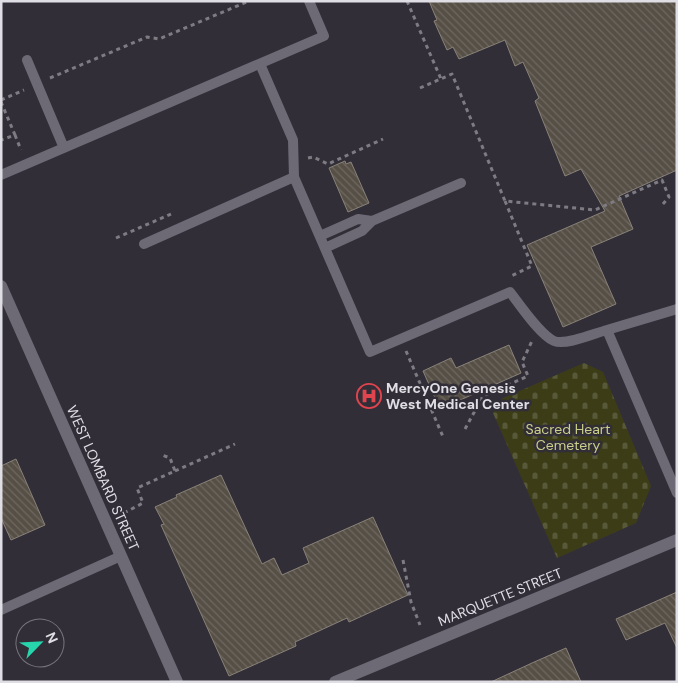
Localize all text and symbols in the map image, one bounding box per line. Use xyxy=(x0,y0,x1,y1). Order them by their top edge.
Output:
place label: MercyOne Genesis West Medical Center xyxy=(386,379,530,413)
hospital icon: MercyOne Genesis West Medical Center xyxy=(356,383,382,409)
street label: WEST LOMBARD STREET xyxy=(63,403,143,553)
park label: Sacred Heart Cemetery xyxy=(526,420,610,454)
street label: MARQUETTE STREET xyxy=(435,564,565,630)
north arrow xyxy=(15,618,65,668)
text: N xyxy=(42,629,62,646)

